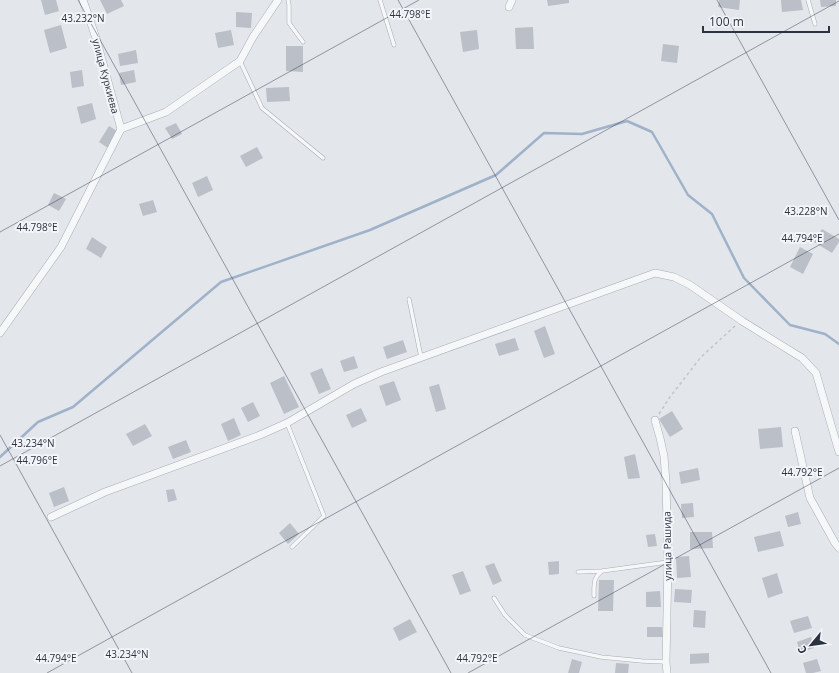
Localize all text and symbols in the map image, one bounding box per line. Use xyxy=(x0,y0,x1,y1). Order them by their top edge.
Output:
text: 44.798°E xyxy=(389,7,431,21)
scale bar xyxy=(703,8,829,34)
text: 43.232°N xyxy=(61,11,105,25)
text: 100 m xyxy=(709,13,744,30)
street label: улица Куркиева xyxy=(89,37,123,115)
text: 43.228°N xyxy=(784,204,828,218)
text: 44.798°E xyxy=(16,220,58,234)
text: 44.794°E xyxy=(781,231,823,245)
text: 43.234°N xyxy=(11,436,55,450)
text: 44.796°E xyxy=(16,453,58,467)
text: 44.792°E xyxy=(781,465,823,479)
street label: улица Рашида xyxy=(659,511,675,581)
north arrow xyxy=(791,625,831,665)
text: С xyxy=(794,643,810,657)
text: 43.234°N xyxy=(105,647,149,661)
text: 44.794°E xyxy=(35,651,77,665)
text: 44.792°E xyxy=(456,651,498,665)

